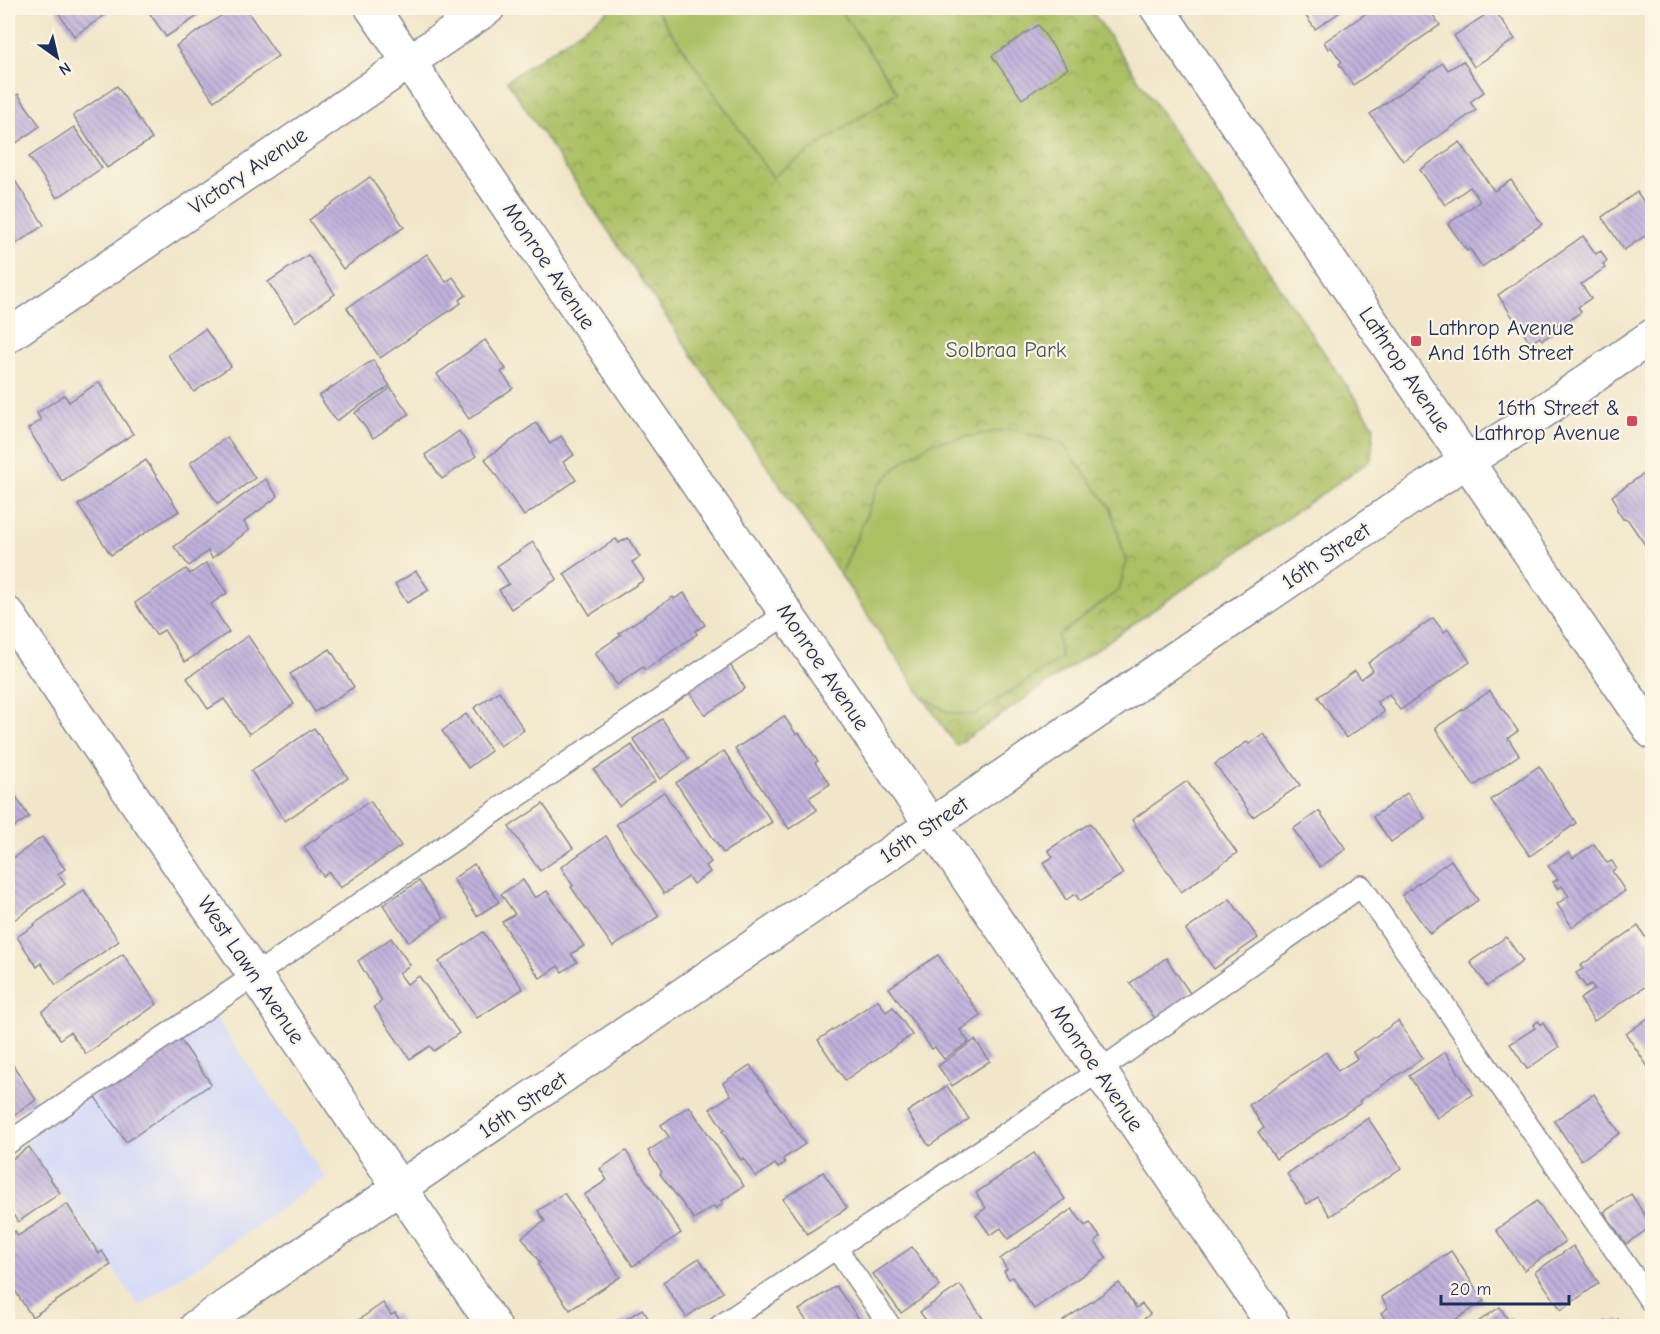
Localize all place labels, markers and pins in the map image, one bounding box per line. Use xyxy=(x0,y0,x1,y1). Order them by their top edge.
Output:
place label: Lathrop Avenue And 16th Street xyxy=(1428,315,1574,366)
marker: Lathrop Avenue And 16th Street xyxy=(1409,334,1423,348)
place label: 16th Street & Lathrop Avenue xyxy=(1474,395,1620,446)
marker: 16th Street & Lathrop Avenue xyxy=(1625,414,1639,428)

